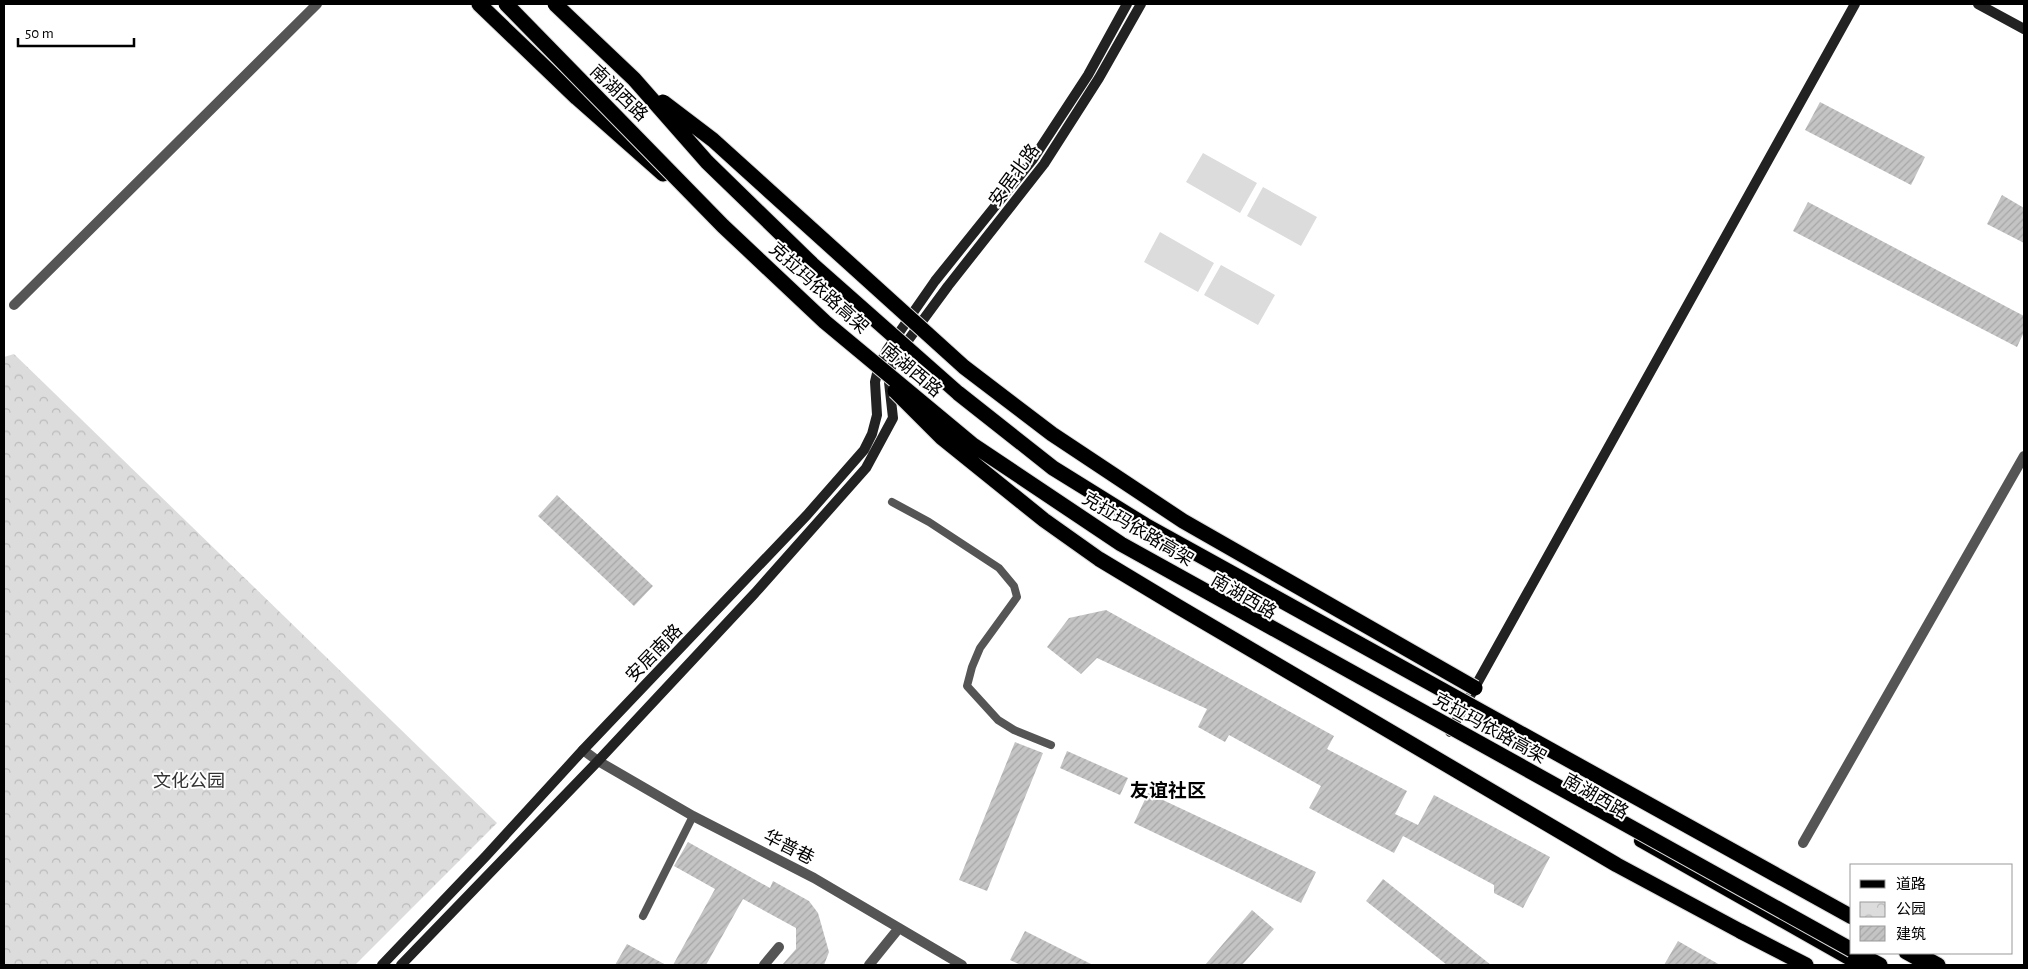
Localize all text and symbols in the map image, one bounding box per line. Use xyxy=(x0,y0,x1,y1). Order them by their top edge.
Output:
scale bar xyxy=(18,15,134,47)
text: 50 m xyxy=(25,26,54,41)
street label: 南湖西路 xyxy=(586,61,652,125)
street label: 安居北路 xyxy=(985,140,1043,210)
street label: 克拉玛依路高架 xyxy=(765,238,873,338)
street label: 南湖西路 xyxy=(878,339,946,401)
street label: 克拉玛依路高架 xyxy=(1079,488,1197,570)
street label: 南湖西路 xyxy=(1208,569,1280,623)
street label: 安居南路 xyxy=(622,620,686,686)
street label: 克拉玛依路高架 xyxy=(1430,689,1550,767)
street label: 南湖西路 xyxy=(1560,769,1632,823)
park label: 文化公园 xyxy=(153,771,225,791)
district label: 友谊社区 xyxy=(1130,780,1206,801)
street label: 华普巷 xyxy=(760,826,818,868)
legend xyxy=(1850,864,2013,954)
text: 道路 xyxy=(1896,876,1926,892)
text: 公园 xyxy=(1896,901,1926,917)
text: 建筑 xyxy=(1896,926,1926,942)

